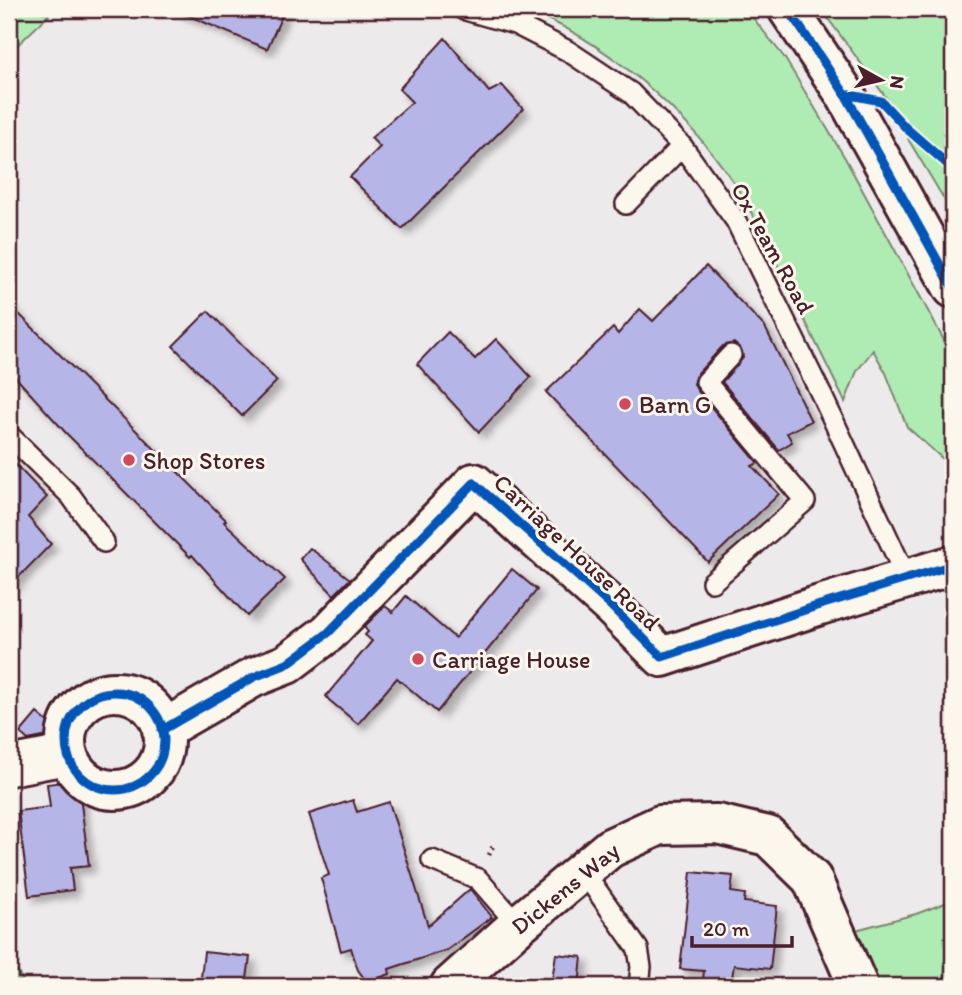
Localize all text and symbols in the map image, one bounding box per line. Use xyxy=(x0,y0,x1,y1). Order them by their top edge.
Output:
north arrow xyxy=(846,46,916,116)
text: N xyxy=(885,74,910,90)
street label: Ox Team Road xyxy=(725,177,821,319)
place label: Barn G xyxy=(639,390,711,419)
marker: Barn G xyxy=(617,396,633,412)
place label: Shop Stores xyxy=(143,446,265,475)
marker: Shop Stores xyxy=(121,452,137,468)
street label: Carriage House Road xyxy=(488,468,666,636)
place label: Carriage House xyxy=(432,645,591,674)
marker: Carriage House xyxy=(410,651,426,667)
street label: Dickens Way xyxy=(505,836,625,940)
scale bar xyxy=(692,904,792,948)
text: 20 m xyxy=(703,916,750,941)

